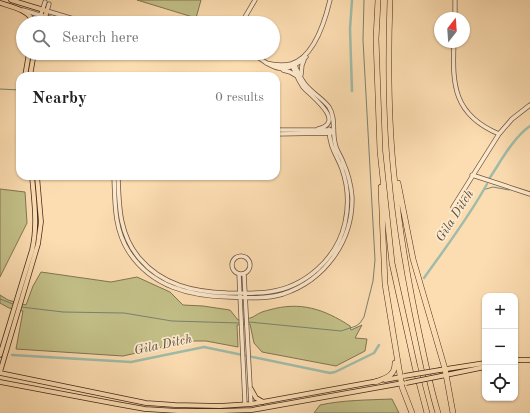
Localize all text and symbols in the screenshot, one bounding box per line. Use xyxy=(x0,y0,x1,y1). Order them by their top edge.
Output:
north arrow xyxy=(434,12,470,48)
search box xyxy=(16,16,280,60)
icon: search xyxy=(30,27,52,49)
text: Search here xyxy=(62,31,139,46)
text: Nearby xyxy=(32,90,87,107)
text: 0 results xyxy=(215,91,264,104)
water label: Gila Ditch xyxy=(434,188,477,244)
map controls xyxy=(482,293,518,401)
button: + xyxy=(482,293,518,329)
button: − xyxy=(482,329,518,365)
water label: Gila Ditch xyxy=(133,332,193,357)
button: locate xyxy=(482,365,518,401)

